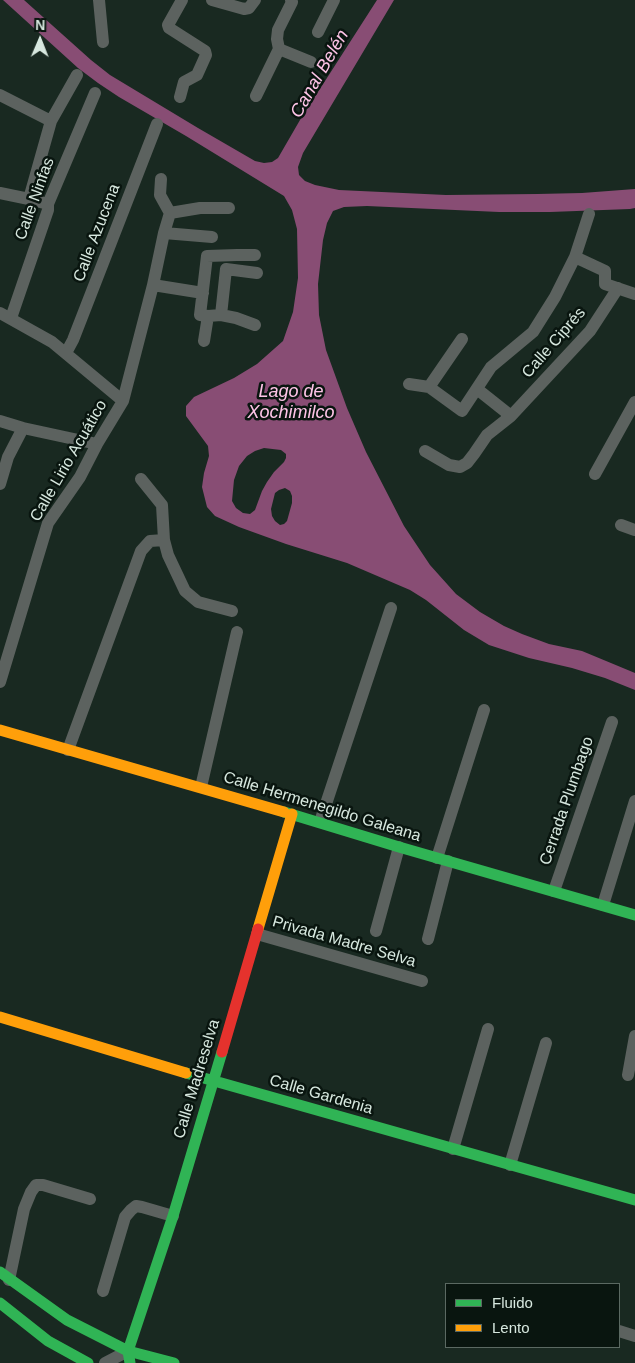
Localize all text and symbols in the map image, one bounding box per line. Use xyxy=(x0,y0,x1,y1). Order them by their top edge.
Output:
north arrow xyxy=(15,15,65,65)
text: N xyxy=(35,17,45,33)
water label: Canal Belén xyxy=(286,26,354,122)
street label: Calle Ninfas xyxy=(11,155,59,243)
street label: Calle Azucena xyxy=(70,181,124,285)
street label: Calle Ciprés xyxy=(518,304,590,382)
water label: Lago de Xochimilco xyxy=(247,381,335,424)
street label: Calle Lirio Acuático xyxy=(26,397,112,525)
street label: Cerrada Plumbago xyxy=(536,734,598,868)
street label: Calle Hermenegildo Galeana xyxy=(221,768,423,846)
street label: Privada Madre Selva xyxy=(270,912,418,972)
street label: Calle Madreselva xyxy=(170,1017,224,1141)
street label: Calle Gardenia xyxy=(267,1071,375,1119)
legend xyxy=(445,1283,620,1348)
text: Fluido xyxy=(492,1294,533,1311)
text: Lento xyxy=(492,1319,530,1336)

